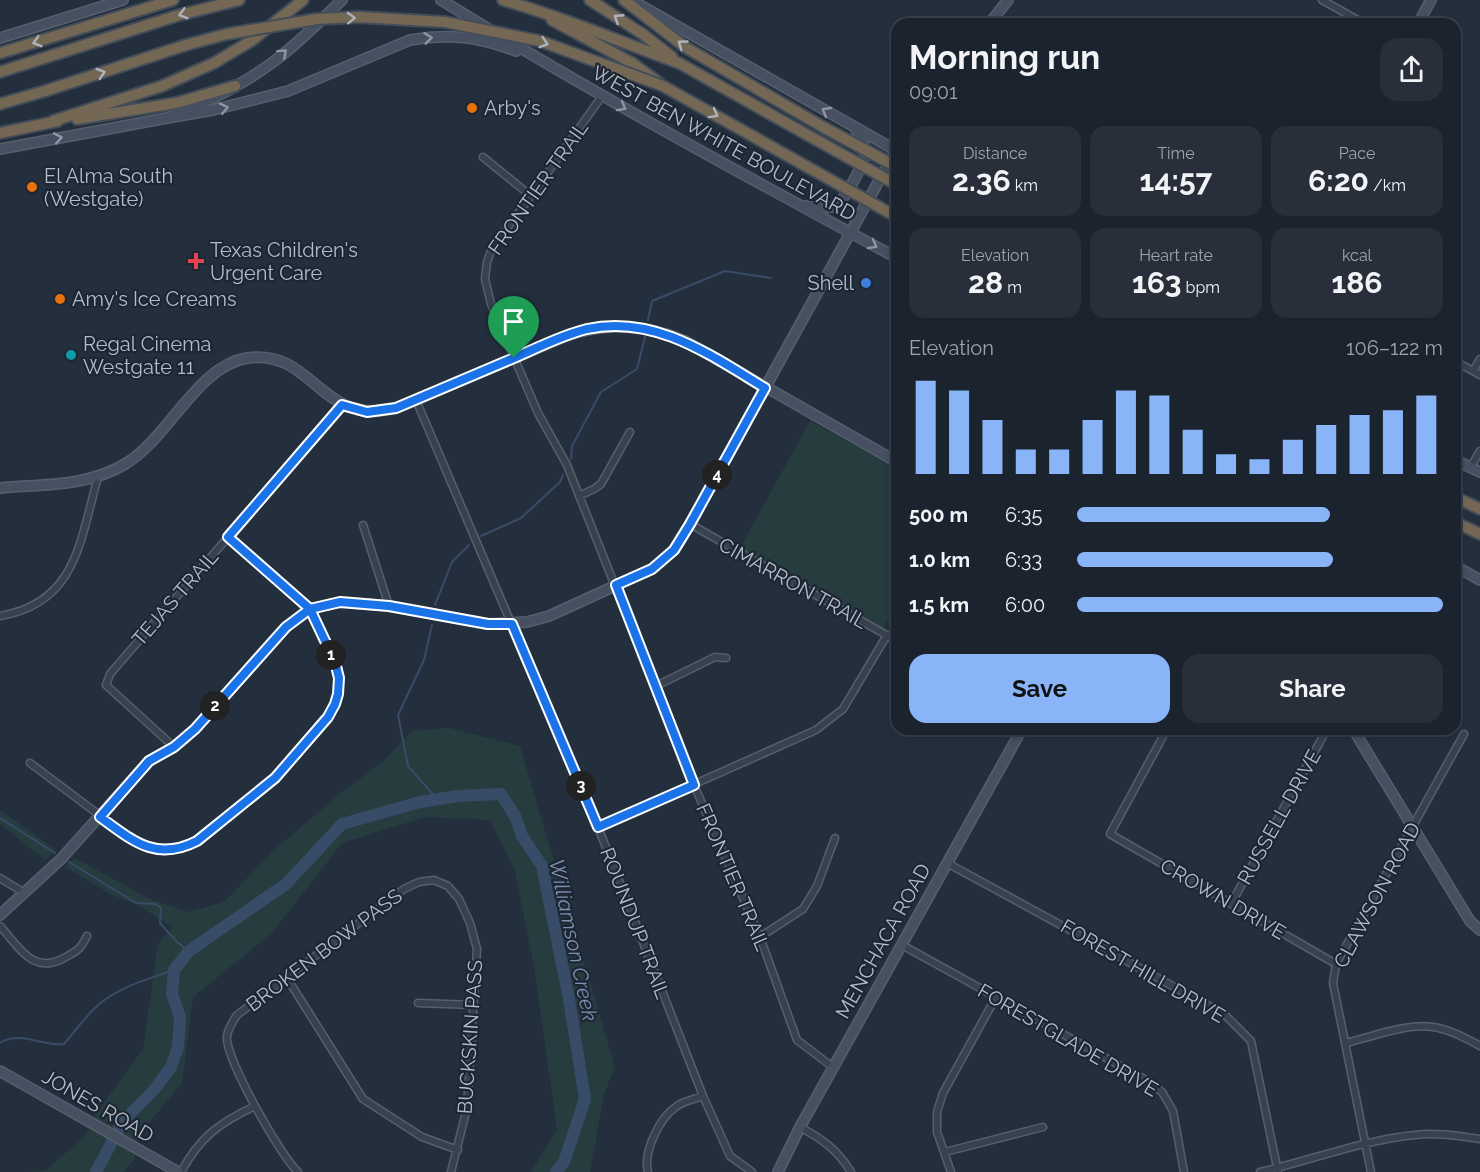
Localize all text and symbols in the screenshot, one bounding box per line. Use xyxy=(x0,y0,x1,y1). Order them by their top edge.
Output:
one-way arrow xyxy=(178,7,188,20)
one-way arrow xyxy=(347,11,356,24)
one-way arrow xyxy=(614,14,624,26)
one-way arrow xyxy=(423,32,432,45)
one-way arrow xyxy=(32,35,43,47)
one-way arrow xyxy=(538,36,549,48)
text: Morning run xyxy=(909,38,1100,77)
button: share xyxy=(1380,38,1443,101)
one-way arrow xyxy=(677,40,688,51)
one-way arrow xyxy=(276,49,287,60)
street label: WEST BEN WHITE BOULEVARD xyxy=(588,60,860,226)
one-way arrow xyxy=(95,68,106,80)
text: 09:01 xyxy=(909,80,958,104)
place label: Arby's xyxy=(484,96,541,120)
one-way arrow xyxy=(616,100,627,111)
marker: Arby's xyxy=(465,101,479,115)
one-way arrow xyxy=(219,102,229,115)
one-way arrow xyxy=(708,107,718,118)
one-way arrow xyxy=(822,107,832,118)
street label: FRONTIER TRAIL xyxy=(483,116,593,259)
one-way arrow xyxy=(52,132,62,145)
text: Distance xyxy=(963,144,1027,163)
text: Time xyxy=(1157,144,1195,163)
text: Pace xyxy=(1339,144,1375,163)
text: 2.36 xyxy=(952,163,1011,198)
text: 14:57 xyxy=(1140,163,1212,198)
text: 6:20 xyxy=(1308,163,1369,198)
place label: El Alma South (Westgate) xyxy=(44,164,173,211)
text: km xyxy=(1011,176,1038,195)
text: /km xyxy=(1369,176,1406,195)
marker: El Alma South (Westgate) xyxy=(25,180,39,194)
place label: Texas Children's Urgent Care xyxy=(210,238,358,285)
one-way arrow xyxy=(867,238,877,249)
text: Elevation xyxy=(961,246,1029,265)
text: Heart rate xyxy=(1139,246,1213,265)
text: kcal xyxy=(1342,246,1372,265)
marker: Texas Children's Urgent Care xyxy=(187,252,205,270)
text: 28 xyxy=(968,265,1003,300)
text: 163 xyxy=(1132,265,1182,300)
text: 186 xyxy=(1331,265,1383,300)
place label: Shell xyxy=(808,271,855,295)
marker: Shell xyxy=(859,276,873,290)
text: m xyxy=(1003,278,1022,297)
text: bpm xyxy=(1182,278,1220,297)
place label: Amy's Ice Creams xyxy=(72,287,237,311)
marker: Amy's Ice Creams xyxy=(53,292,67,306)
pin xyxy=(488,296,539,358)
icon: arrive xyxy=(497,305,530,338)
place label: Regal Cinema Westgate 11 xyxy=(83,332,211,379)
text: Elevation xyxy=(909,336,994,360)
text: 106–122 m xyxy=(1346,336,1443,360)
marker: Regal Cinema Westgate 11 xyxy=(64,348,78,362)
pin: 4 xyxy=(702,460,732,490)
text: 4 xyxy=(712,465,722,484)
text: 500 m xyxy=(909,503,968,527)
text: 6:35 xyxy=(1005,503,1042,527)
street label: CIMARRON TRAIL xyxy=(715,532,872,634)
street label: TEJAS TRAIL xyxy=(127,545,223,651)
text: 1.0 km xyxy=(909,548,970,572)
text: 6:33 xyxy=(1005,548,1042,572)
text: 1.5 km xyxy=(909,593,969,617)
text: 6:00 xyxy=(1005,593,1045,617)
pin: 1 xyxy=(316,640,346,670)
text: 1 xyxy=(327,645,335,664)
button: Save xyxy=(909,654,1170,723)
button: Share xyxy=(1182,654,1443,723)
pin: 2 xyxy=(200,691,230,721)
text: 2 xyxy=(210,696,220,715)
street label: RUSSELL DRIVE xyxy=(1232,745,1326,889)
pin: 3 xyxy=(566,771,596,801)
text: 3 xyxy=(577,776,585,795)
street label: FRONTIER TRAIL xyxy=(691,800,775,955)
street label: CLAWSON ROAD xyxy=(1329,818,1425,972)
street label: ROUNDUP TRAIL xyxy=(595,844,675,1002)
street label: CROWN DRIVE xyxy=(1156,853,1290,945)
water label: Williamson Creek xyxy=(544,857,603,1023)
street label: MENCHACA ROAD xyxy=(830,859,936,1023)
street label: BROKEN BOW PASS xyxy=(241,883,407,1017)
street label: FOREST HILL DRIVE xyxy=(1056,914,1230,1028)
street label: BUCKSKIN PASS xyxy=(453,959,487,1115)
street label: FORESTGLADE DRIVE xyxy=(973,978,1163,1102)
street label: JONES ROAD xyxy=(38,1064,158,1148)

